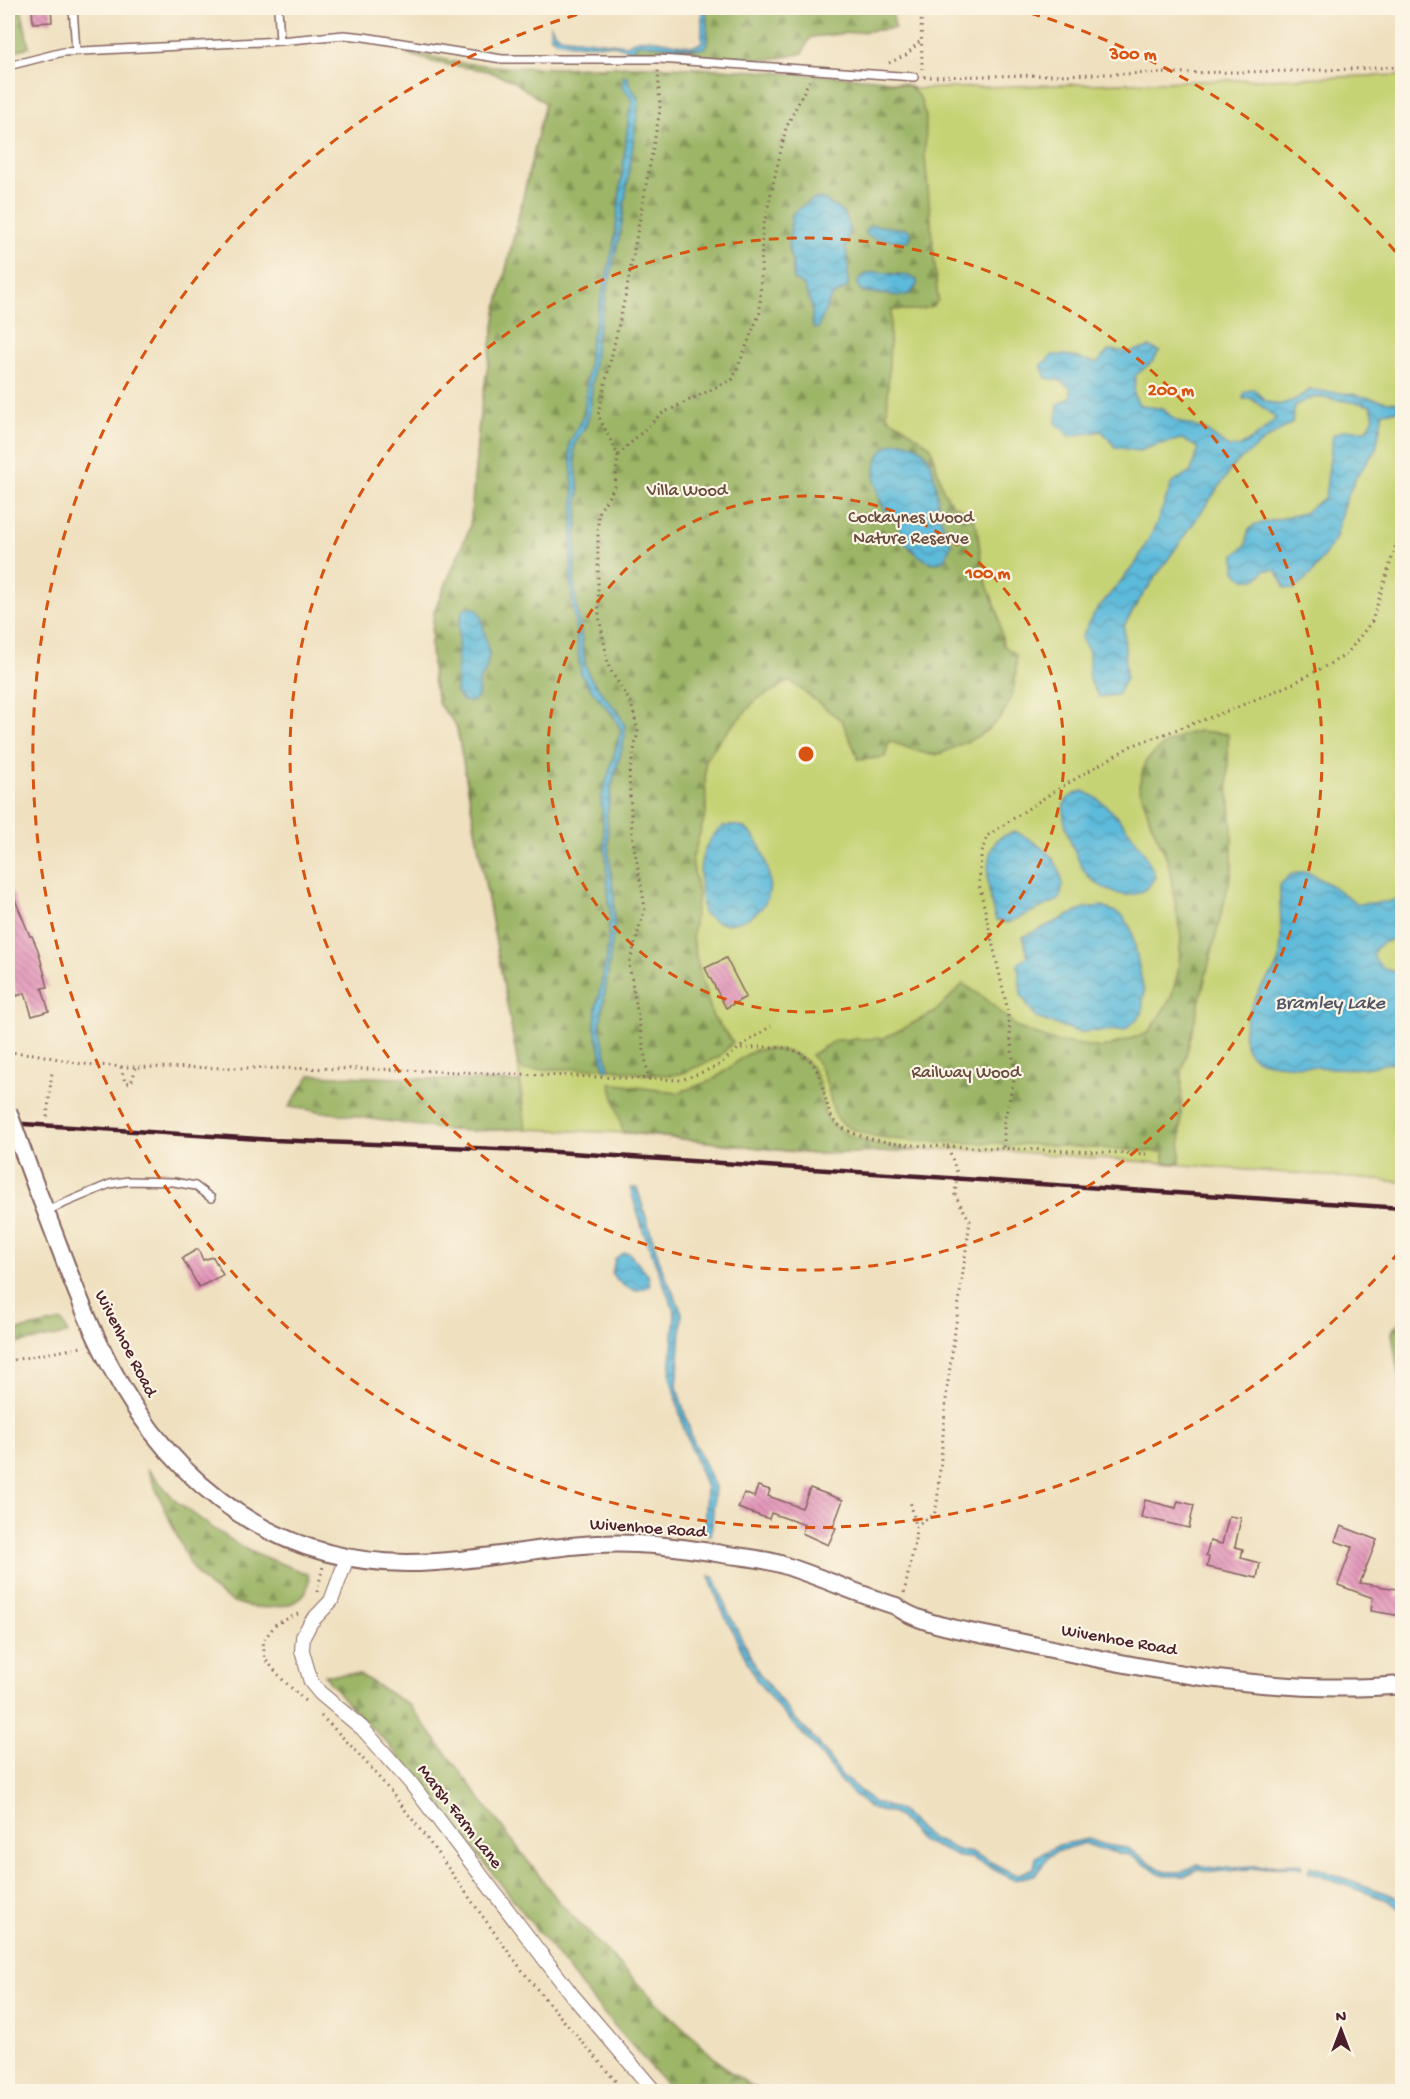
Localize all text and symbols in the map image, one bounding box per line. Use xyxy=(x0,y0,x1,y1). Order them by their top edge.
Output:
text: 300 m xyxy=(1109,45,1157,66)
text: 200 m xyxy=(1148,381,1194,402)
park label: Villa Wood xyxy=(646,481,729,502)
park label: Cockaynes Wood Nature Reserve xyxy=(848,508,975,550)
text: 100 m xyxy=(965,564,1011,585)
centre of rings xyxy=(796,744,816,764)
water label: Bramley Lake xyxy=(1275,993,1385,1016)
park label: Railway Wood xyxy=(912,1063,1022,1084)
street label: Wivenhoe Road xyxy=(89,1287,162,1402)
street label: Wivenhoe Road xyxy=(589,1514,708,1544)
street label: Wivenhoe Road xyxy=(1060,1621,1180,1662)
street label: Marsh Farm Lane xyxy=(412,1761,507,1874)
north arrow xyxy=(1311,2000,1371,2060)
text: N xyxy=(1336,2009,1347,2028)

